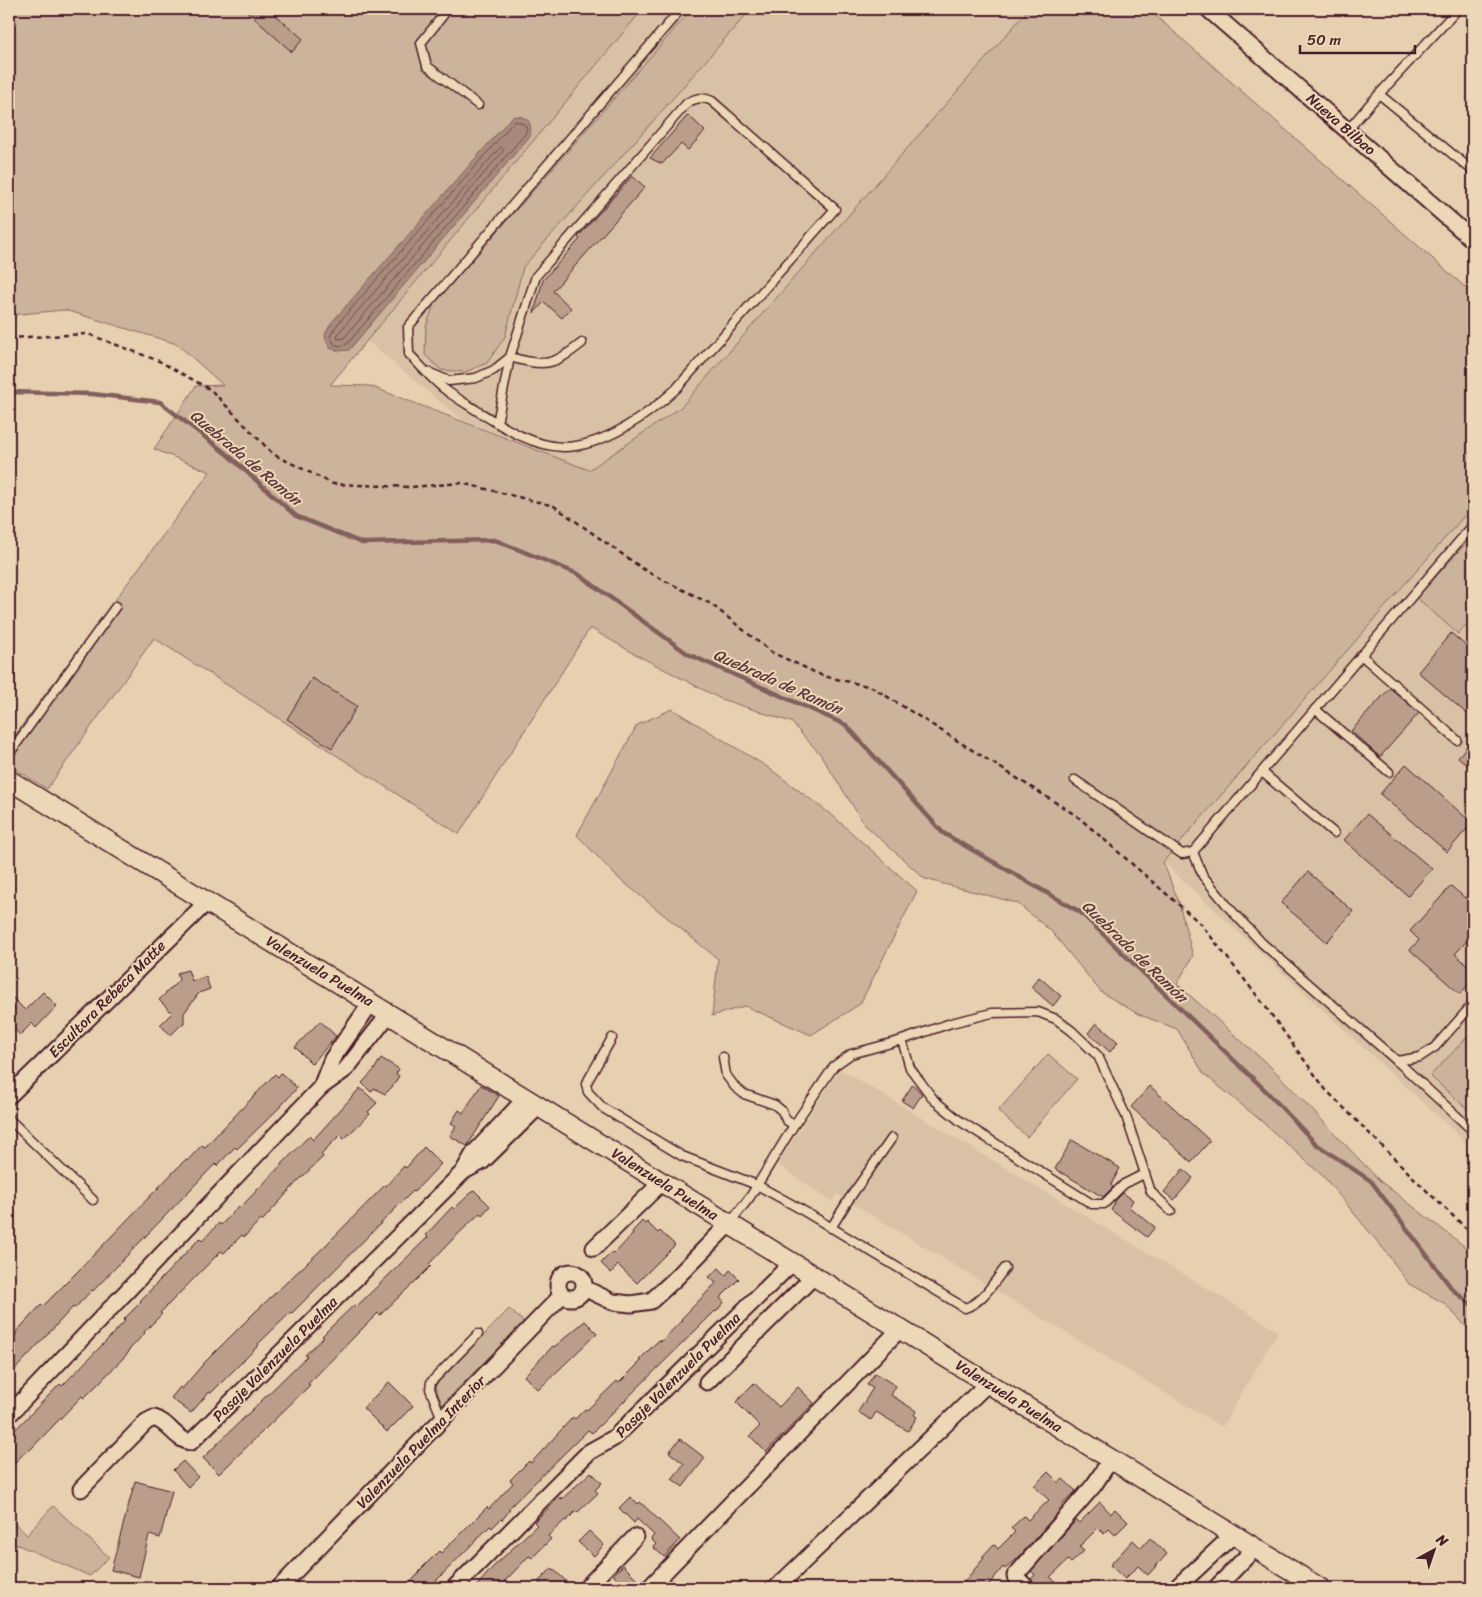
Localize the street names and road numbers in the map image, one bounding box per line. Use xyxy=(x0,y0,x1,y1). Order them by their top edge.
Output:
street label: Nueva Bilbao xyxy=(1300,86,1382,162)
street label: Valenzuela Puelma xyxy=(261,928,379,1014)
street label: Escultora Rebeca Matte xyxy=(42,934,172,1064)
street label: Valenzuela Puelma xyxy=(606,1141,724,1228)
street label: Pasaje Valenzuela Puelma xyxy=(206,1290,344,1428)
street label: Pasaje Valenzuela Puelma xyxy=(609,1306,747,1444)
street label: Valenzuela Puelma xyxy=(950,1353,1068,1440)
street label: Valenzuela Puelma Interior xyxy=(350,1368,493,1515)

